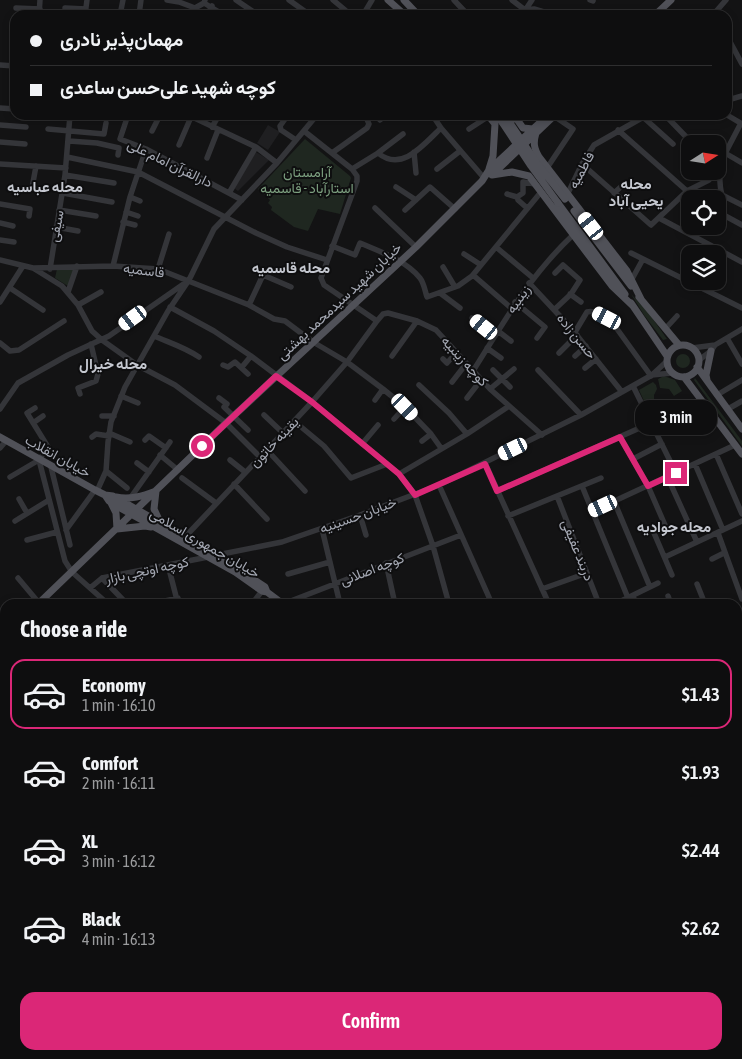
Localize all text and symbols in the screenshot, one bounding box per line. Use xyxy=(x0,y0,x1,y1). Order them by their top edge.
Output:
text: مهمان‌پذیر نادری xyxy=(60,28,183,50)
text: کوچه شهید علی‌حسن ساعدی xyxy=(60,76,276,98)
north arrow xyxy=(681,135,726,180)
map controls xyxy=(681,135,726,290)
street label: دارالقرآن امام علی xyxy=(124,136,215,192)
street label: فاطمیه xyxy=(565,149,597,191)
park label: آرامستان استارآباد - قاسمیه xyxy=(260,164,354,197)
district label: محله یحیی آباد xyxy=(609,175,663,210)
district label: محله عباسیه xyxy=(7,178,83,196)
button: locate xyxy=(681,190,726,235)
street label: سیفی xyxy=(45,209,68,244)
car xyxy=(575,210,606,242)
street label: خیابان شهید سیدمحمد بهشتی xyxy=(273,239,405,364)
button: layers xyxy=(681,245,726,290)
district label: محله قاسمیه xyxy=(252,259,330,277)
street label: قاسمیه xyxy=(122,260,166,280)
street label: زینبیه xyxy=(503,282,534,317)
car xyxy=(116,303,149,333)
car xyxy=(590,305,623,331)
street label: حسن زاده xyxy=(553,310,600,362)
car xyxy=(467,312,500,342)
street label: کوچه زینبیه xyxy=(437,333,492,391)
district label: محله خیرال xyxy=(79,355,147,373)
car xyxy=(389,391,420,423)
callout: 3 min xyxy=(635,400,717,436)
text: 3 min xyxy=(660,408,692,426)
street label: یقینه خاتون xyxy=(246,414,302,471)
street label: خیابان انقلاب xyxy=(22,432,93,481)
route start xyxy=(191,435,213,457)
car xyxy=(496,436,529,462)
route end xyxy=(665,462,687,484)
car xyxy=(586,493,619,519)
street label: خیابان حسینیه xyxy=(317,494,399,537)
street label: خیابان جمهوری اسلامی xyxy=(147,505,263,582)
street label: دربند عفیفی xyxy=(558,517,598,584)
district label: محله جوادیه xyxy=(637,518,711,536)
street label: کوچه اصلانی xyxy=(338,549,407,590)
street label: کوچه اوتچی بازار xyxy=(103,553,191,589)
text: Choose a ride xyxy=(20,616,127,642)
icon: car xyxy=(22,672,67,717)
text: Economy xyxy=(82,674,146,696)
text: $1.43 xyxy=(682,683,720,705)
text: 1 min · 16:10 xyxy=(82,696,155,714)
icon: car xyxy=(22,750,67,795)
text: Comfort xyxy=(82,752,138,774)
text: $1.93 xyxy=(682,761,720,783)
text: 2 min · 16:11 xyxy=(82,774,155,792)
icon: car xyxy=(22,828,67,873)
text: XL xyxy=(82,830,98,852)
text: $2.44 xyxy=(682,839,720,861)
text: 3 min · 16:12 xyxy=(82,852,155,870)
icon: car xyxy=(22,906,67,951)
text: Black xyxy=(82,908,120,930)
text: $2.62 xyxy=(682,917,720,939)
text: 4 min · 16:13 xyxy=(82,930,155,948)
button: Confirm xyxy=(20,992,722,1050)

